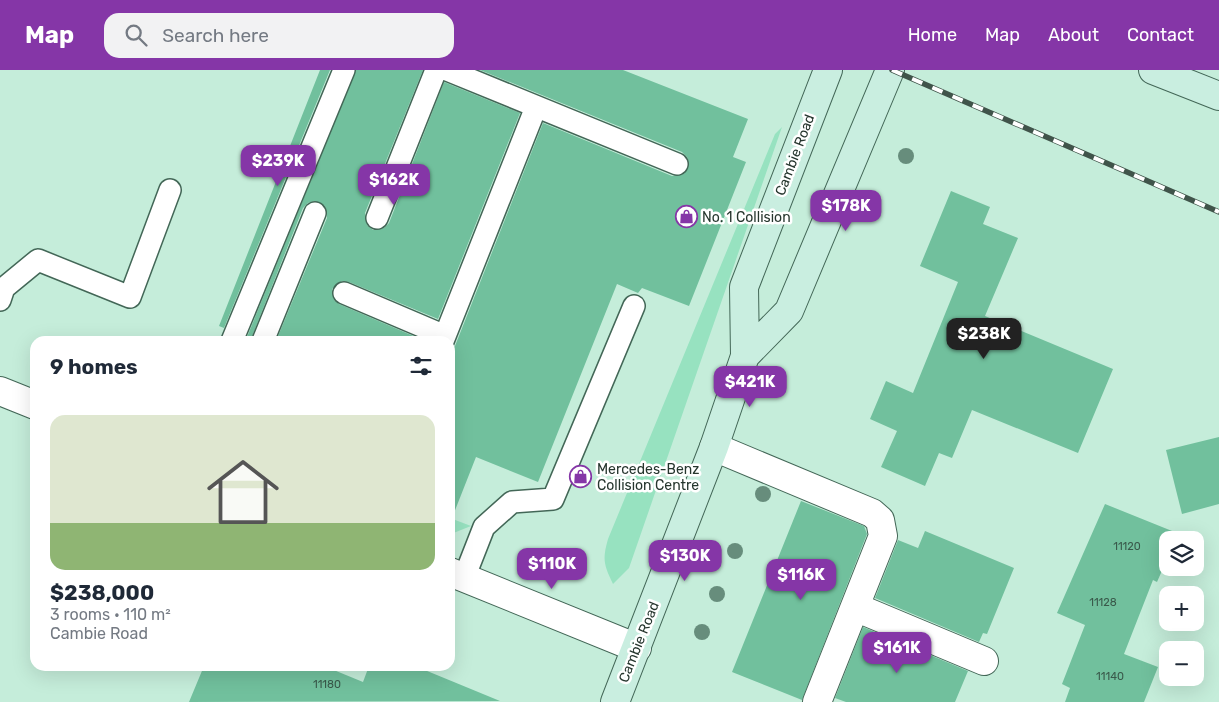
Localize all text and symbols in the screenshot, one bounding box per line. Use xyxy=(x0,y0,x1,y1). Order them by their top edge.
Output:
search box xyxy=(104,13,454,58)
text: Map xyxy=(25,21,74,49)
icon: search xyxy=(122,21,150,49)
text: Search here xyxy=(162,24,269,47)
text: Home xyxy=(908,24,957,46)
text: Map xyxy=(985,24,1020,46)
text: About xyxy=(1048,24,1099,46)
text: Contact xyxy=(1127,24,1194,46)
street label: Cambie Road xyxy=(772,112,818,198)
pin: $239K xyxy=(243,144,313,187)
text: $239K xyxy=(252,151,304,170)
pin: $162K xyxy=(359,164,429,206)
text: $162K xyxy=(369,170,419,189)
pin: $178K xyxy=(811,190,881,232)
text: $178K xyxy=(821,196,871,215)
shop icon: No. 1 Collision xyxy=(674,205,698,229)
place label: No. 1 Collision xyxy=(702,209,791,226)
pin: $238K xyxy=(949,318,1019,360)
text: $238K xyxy=(957,324,1011,343)
icon: filters xyxy=(407,352,435,380)
text: 9 homes xyxy=(50,354,138,379)
pin: $421K xyxy=(715,366,785,408)
text: $421K xyxy=(725,372,775,391)
icon: home xyxy=(198,447,288,537)
place label: Mercedes-Benz Collision Centre xyxy=(597,461,699,494)
shop icon: Mercedes-Benz Collision Centre xyxy=(569,465,593,489)
map controls xyxy=(1159,531,1204,686)
button: layers xyxy=(1159,531,1204,576)
pin: $130K xyxy=(650,540,720,582)
house number: 11120 xyxy=(1113,540,1141,553)
text: $130K xyxy=(660,546,710,565)
pin: $110K xyxy=(517,548,587,590)
text: $110K xyxy=(528,554,576,573)
pin: $116K xyxy=(766,558,836,601)
text: $116K xyxy=(777,565,825,584)
text: $238,000 xyxy=(50,580,154,605)
button: + xyxy=(1159,586,1204,631)
house number: 11128 xyxy=(1089,596,1117,609)
street label: Cambie Road xyxy=(615,599,663,685)
text: 3 rooms · 110 m² xyxy=(50,605,171,624)
text: Cambie Road xyxy=(50,624,148,643)
pin: $161K xyxy=(862,632,932,674)
text: $161K xyxy=(873,638,921,657)
button: − xyxy=(1159,641,1204,686)
house number: 11140 xyxy=(1096,670,1124,683)
house number: 11180 xyxy=(313,678,341,691)

